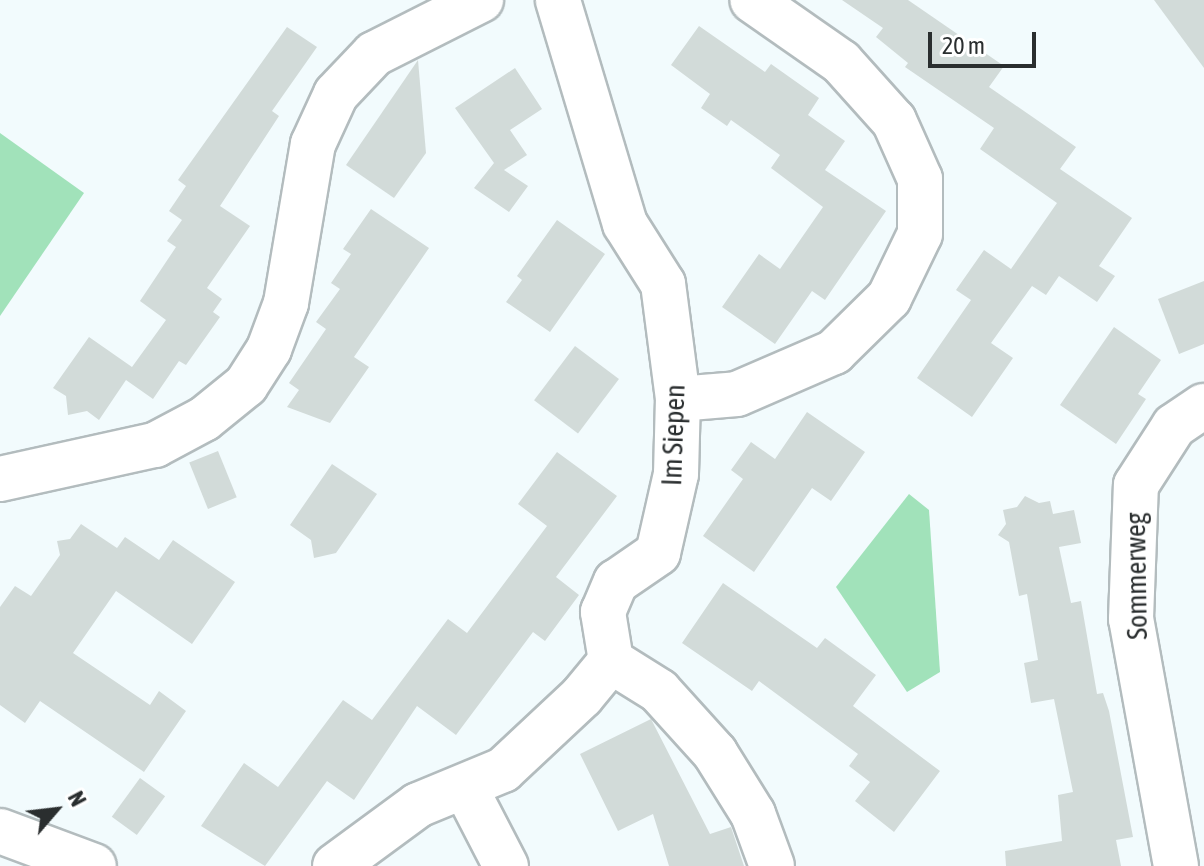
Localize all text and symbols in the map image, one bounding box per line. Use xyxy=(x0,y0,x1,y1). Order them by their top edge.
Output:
scale bar xyxy=(932,16,1040,66)
text: 20 m xyxy=(942,32,985,59)
street label: Im Siepen xyxy=(654,384,692,486)
street label: Sommerweg xyxy=(1118,512,1154,640)
north arrow xyxy=(16,770,96,850)
text: N xyxy=(63,787,92,811)

